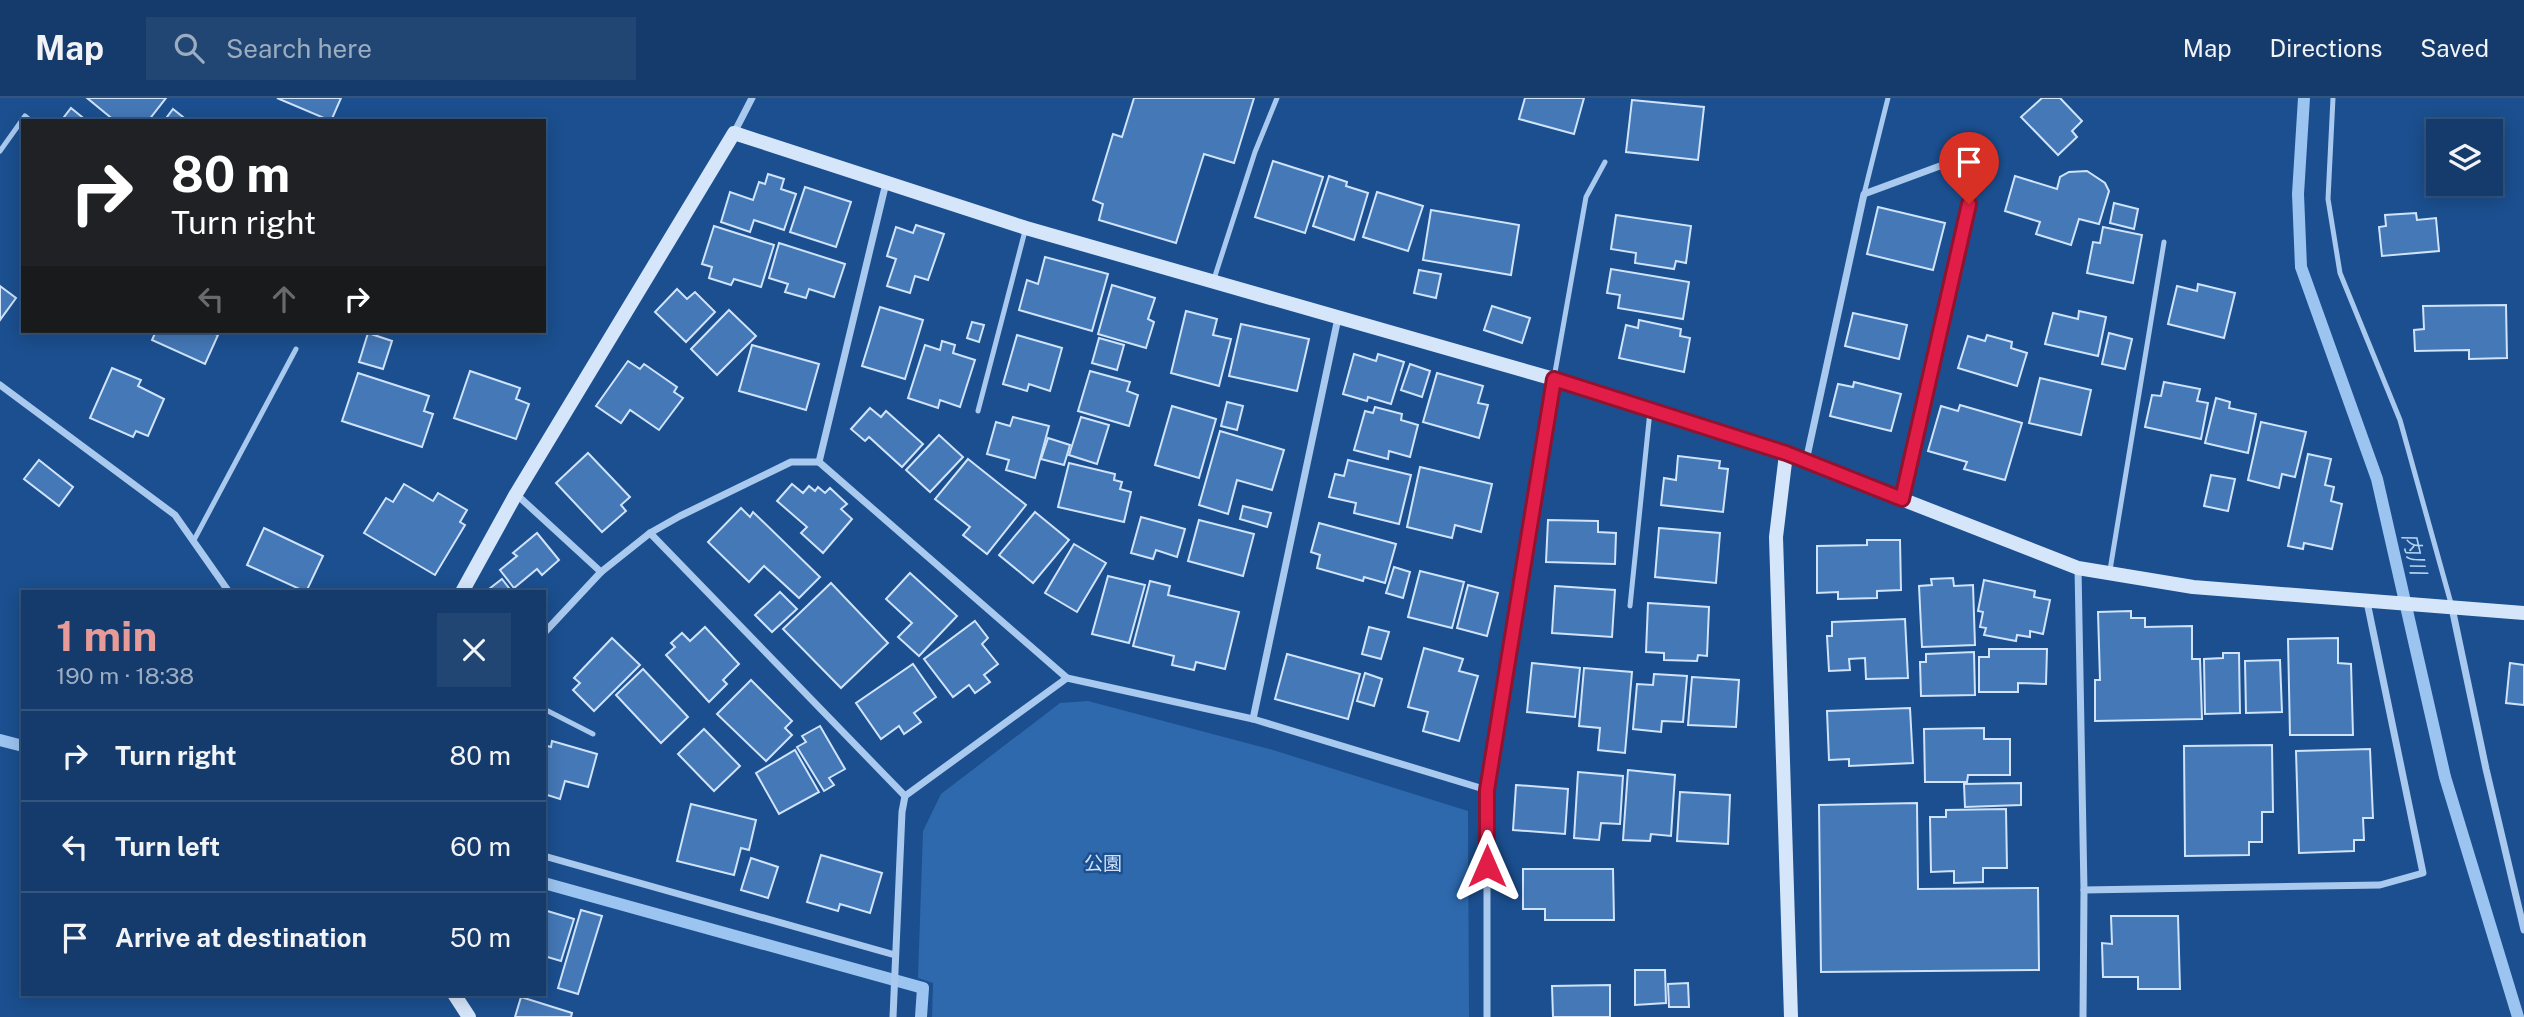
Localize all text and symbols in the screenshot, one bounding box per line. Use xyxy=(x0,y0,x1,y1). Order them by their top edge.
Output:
search box xyxy=(146,17,636,80)
text: Map xyxy=(35,29,104,67)
icon: search xyxy=(170,29,208,67)
text: Search here xyxy=(226,33,372,64)
text: Map xyxy=(2183,34,2232,62)
text: Directions xyxy=(2270,34,2382,62)
text: Saved xyxy=(2420,34,2489,62)
map controls xyxy=(2426,119,2503,196)
button: layers xyxy=(2426,119,2503,196)
pin xyxy=(1939,132,1999,204)
icon: arrive xyxy=(1950,143,1988,181)
text: 80 m xyxy=(171,145,290,203)
icon: right xyxy=(56,147,147,238)
text: Turn right xyxy=(171,204,316,241)
icon: left xyxy=(192,280,230,318)
icon: ahead xyxy=(265,280,303,318)
icon: right xyxy=(338,280,376,318)
water label: 内川 xyxy=(2398,531,2432,579)
text: 1 min xyxy=(56,611,157,660)
button: close xyxy=(437,613,511,687)
text: 190 m · 18:38 xyxy=(56,662,194,689)
icon: right xyxy=(56,737,94,775)
text: Turn right xyxy=(115,740,237,771)
text: 80 m xyxy=(450,740,511,771)
icon: left xyxy=(56,828,94,866)
position arrow xyxy=(1450,829,1524,903)
text: Turn left xyxy=(115,831,220,862)
text: 60 m xyxy=(450,831,511,862)
park label: 公園 xyxy=(1084,852,1122,874)
icon: arrive xyxy=(56,919,94,957)
text: Arrive at destination xyxy=(115,922,367,953)
text: 50 m xyxy=(450,922,511,953)

